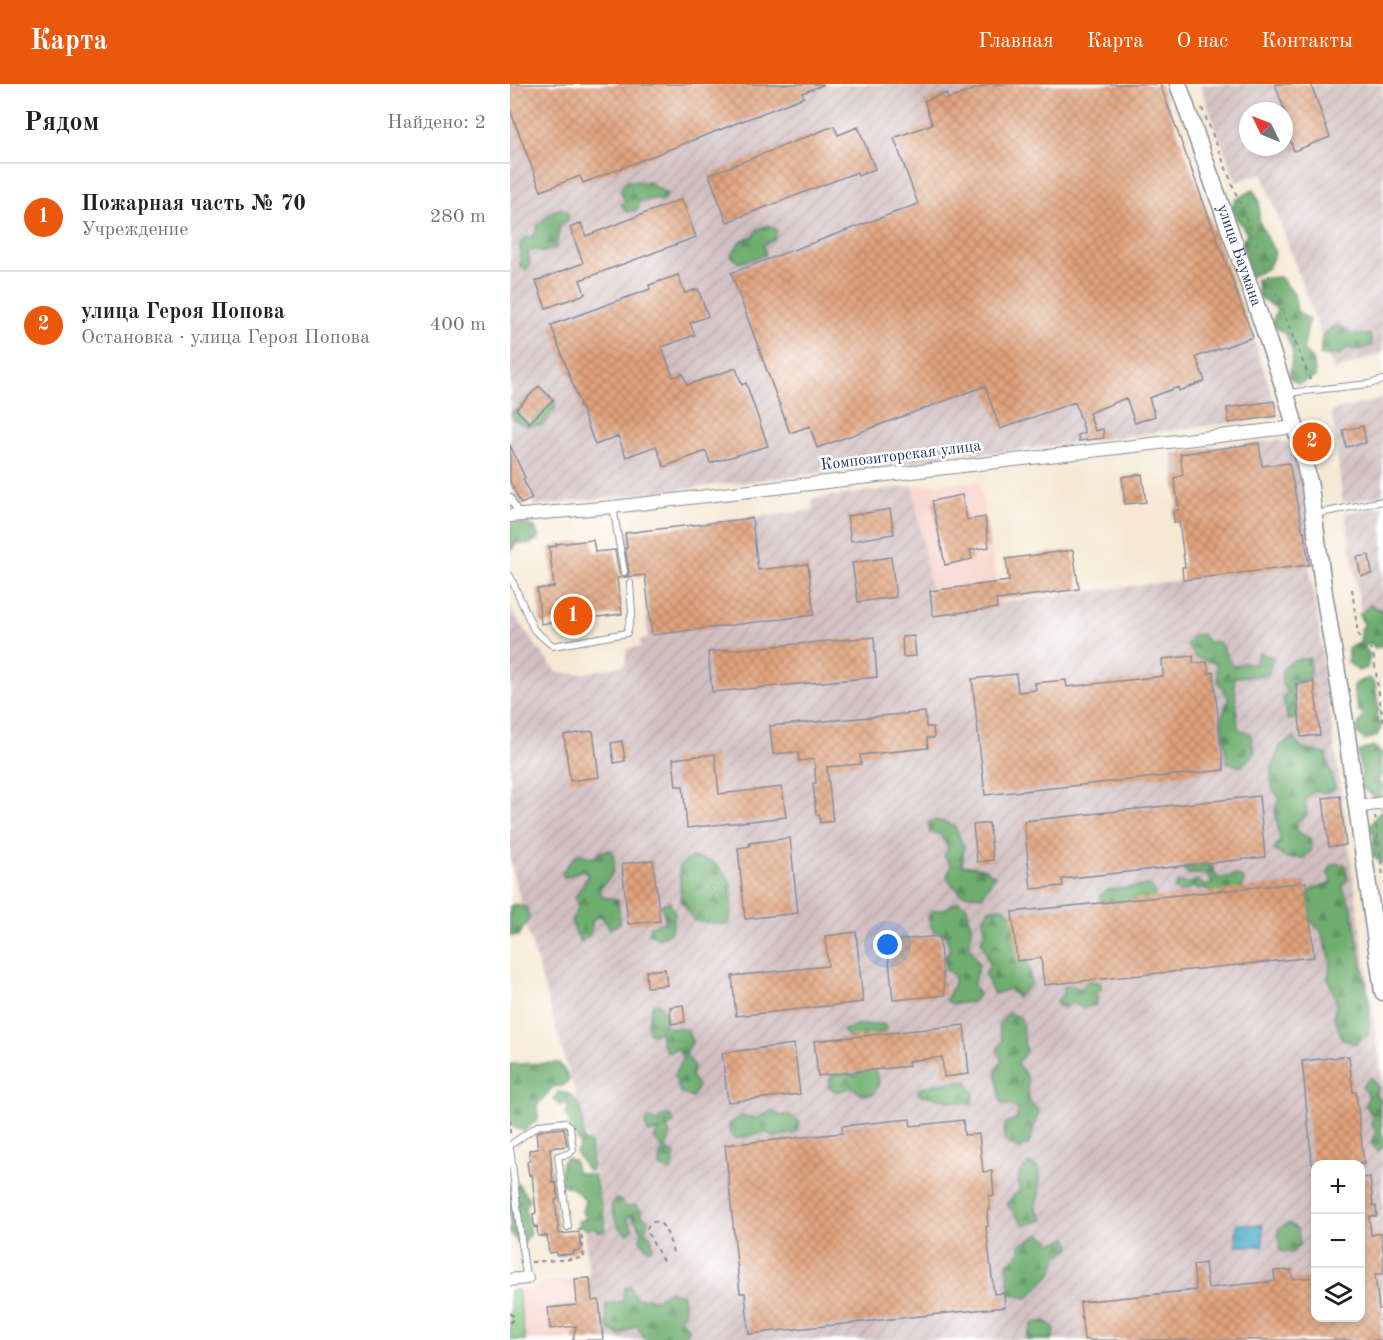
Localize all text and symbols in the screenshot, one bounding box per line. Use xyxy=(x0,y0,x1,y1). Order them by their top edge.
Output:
text: Карта xyxy=(30,28,108,56)
text: Главная xyxy=(978,31,1054,52)
text: Карта xyxy=(1087,31,1144,52)
text: О нас xyxy=(1177,31,1228,52)
text: Контакты xyxy=(1261,31,1353,52)
north arrow xyxy=(1239,102,1293,156)
text: Рядом xyxy=(24,110,99,136)
text: Найдено: 2 xyxy=(387,113,486,133)
text: Пожарная часть № 70 xyxy=(81,193,306,215)
street label: улица Баумана xyxy=(1213,202,1264,309)
text: 1 xyxy=(38,207,49,227)
text: 280 m xyxy=(430,207,486,227)
text: Учреждение xyxy=(81,220,189,240)
text: улица Героя Попова xyxy=(81,301,285,323)
text: 2 xyxy=(38,315,49,335)
text: 400 m xyxy=(430,315,486,335)
text: Остановка · улица Героя Попова xyxy=(81,328,370,348)
pin: 2 xyxy=(1292,420,1332,464)
street label: Композиторская улица xyxy=(820,438,982,474)
pin: 1 xyxy=(554,594,592,638)
your location xyxy=(873,930,902,959)
map controls xyxy=(1311,1160,1365,1322)
button: + xyxy=(1311,1160,1365,1214)
button: − xyxy=(1311,1214,1365,1268)
button: layers xyxy=(1311,1268,1365,1322)

